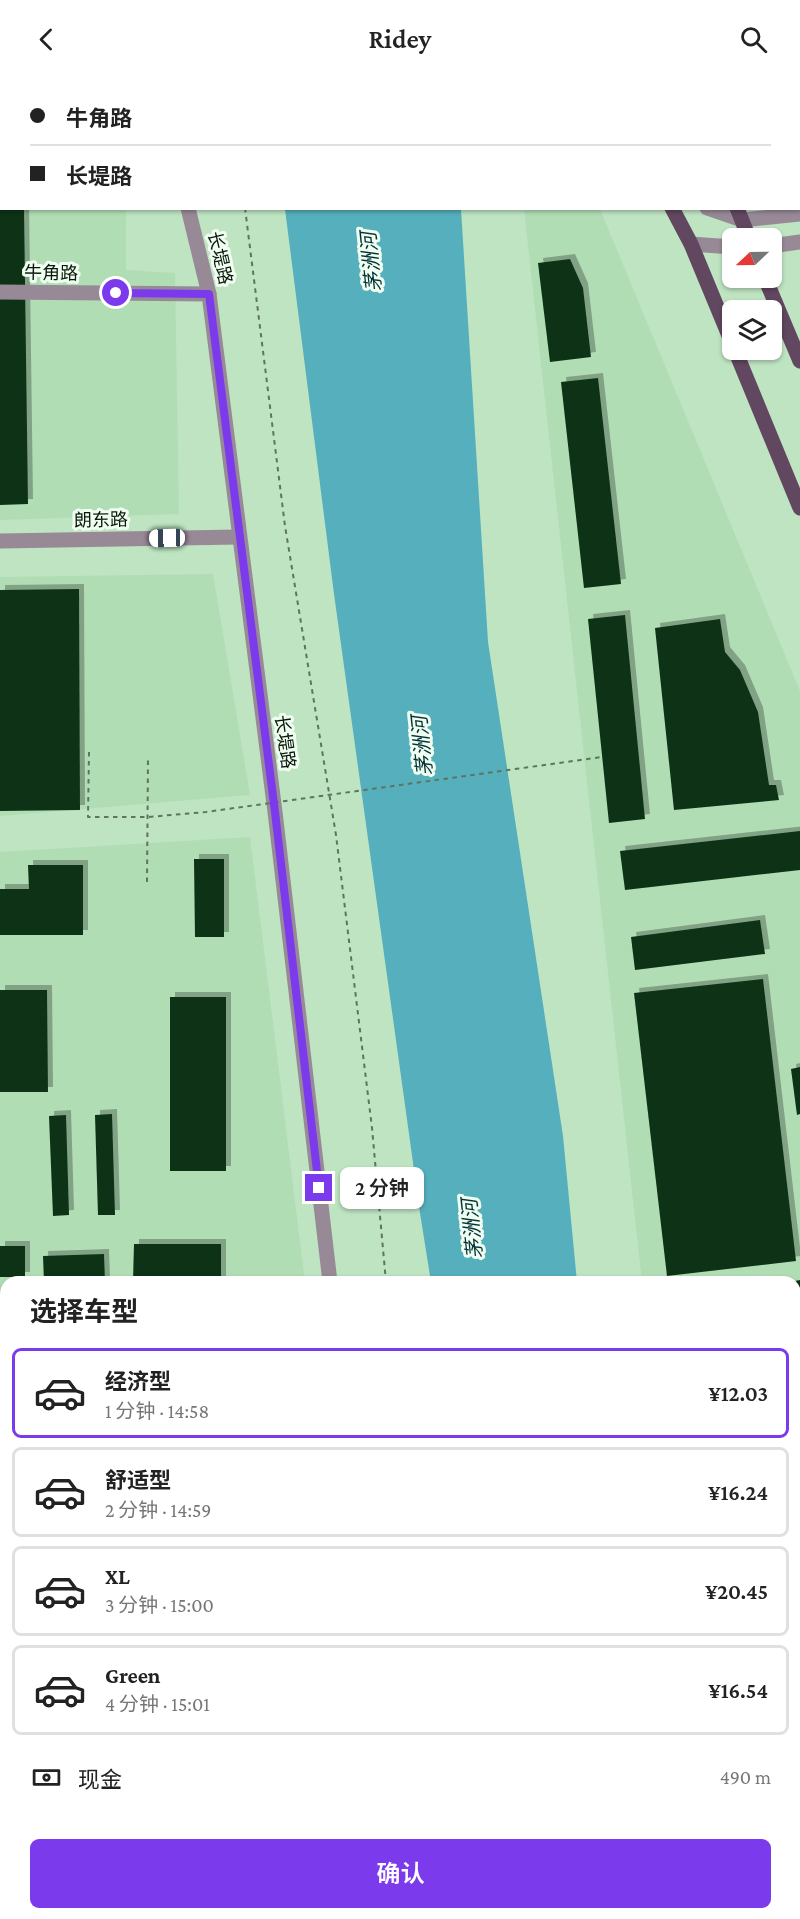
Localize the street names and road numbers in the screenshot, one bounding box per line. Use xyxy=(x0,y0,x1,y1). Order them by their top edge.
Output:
street label: 长堤路 xyxy=(204,229,236,287)
street label: 牛角路 xyxy=(24,263,78,283)
street label: 朗东路 xyxy=(74,510,128,530)
street label: 长堤路 xyxy=(271,714,299,770)

